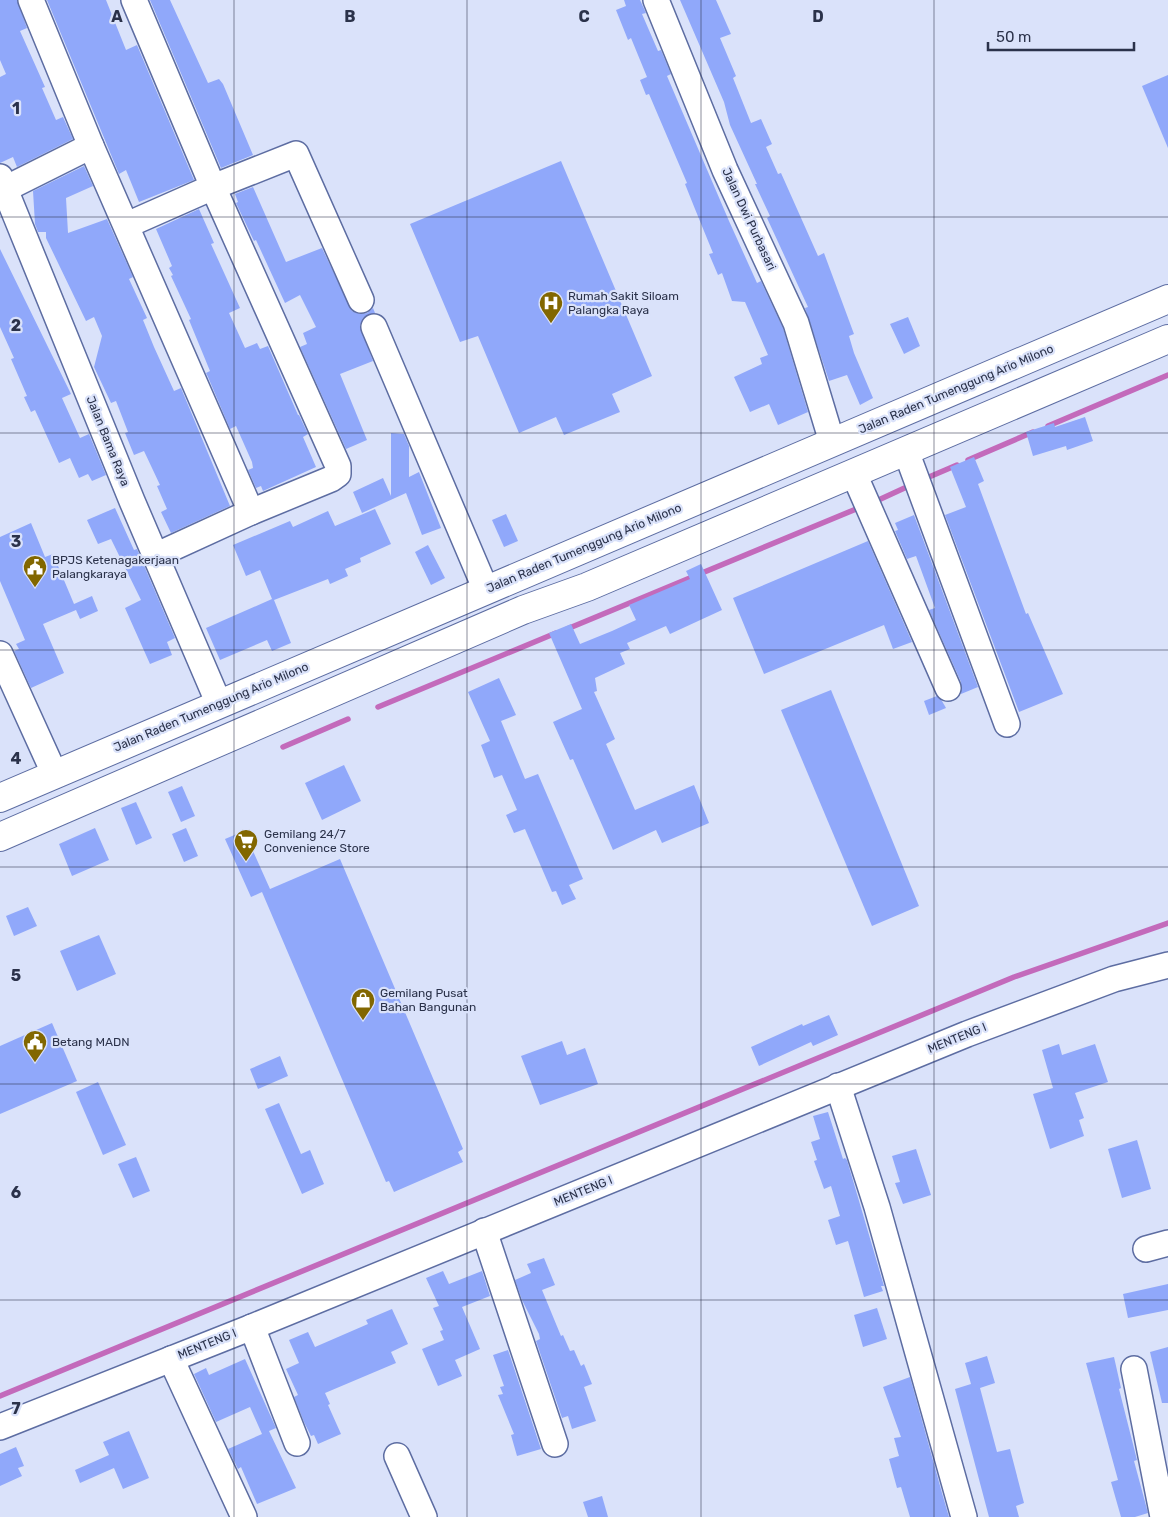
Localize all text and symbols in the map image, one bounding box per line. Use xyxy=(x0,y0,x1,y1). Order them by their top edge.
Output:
text: A xyxy=(111,7,123,26)
text: B xyxy=(344,7,356,26)
text: C xyxy=(578,7,590,26)
text: D xyxy=(812,7,824,26)
scale bar xyxy=(988,20,1134,52)
text: 50 m xyxy=(996,28,1031,46)
text: 1 xyxy=(12,99,20,118)
street label: Jalan Dwi Purbasari xyxy=(719,166,779,272)
place label: Rumah Sakit Siloam Palangka Raya xyxy=(568,289,679,317)
hospital icon: Rumah Sakit Siloam Palangka Raya xyxy=(538,290,564,324)
text: 2 xyxy=(11,316,21,335)
street label: Jalan Raden Tumenggung Ario Milono xyxy=(856,341,1056,437)
street label: Jalan Bama Raya xyxy=(83,394,133,488)
street label: Jalan Raden Tumenggung Ario Milono xyxy=(484,500,684,596)
text: 3 xyxy=(11,532,21,551)
place label: BPJS Ketenagakerjaan Palangkaraya xyxy=(52,553,179,581)
public building icon: BPJS Ketenagakerjaan Palangkaraya xyxy=(22,554,48,588)
street label: Jalan Raden Tumenggung Ario Milono xyxy=(111,659,311,755)
text: 4 xyxy=(11,749,22,768)
place label: Gemilang 24/7 Convenience Store xyxy=(264,827,370,855)
supermarket icon: Gemilang 24/7 Convenience Store xyxy=(233,828,259,862)
text: 5 xyxy=(11,966,21,985)
place label: Gemilang Pusat Bahan Bangunan xyxy=(380,986,476,1014)
shop icon: Gemilang Pusat Bahan Bangunan xyxy=(350,987,376,1021)
street label: MENTENG I xyxy=(926,1020,988,1056)
public building icon: Betang MADN xyxy=(22,1029,48,1063)
place label: Betang MADN xyxy=(52,1035,130,1049)
street label: MENTENG I xyxy=(552,1173,614,1209)
text: 6 xyxy=(11,1183,21,1202)
street label: MENTENG I xyxy=(176,1326,238,1362)
text: 7 xyxy=(11,1399,21,1418)

